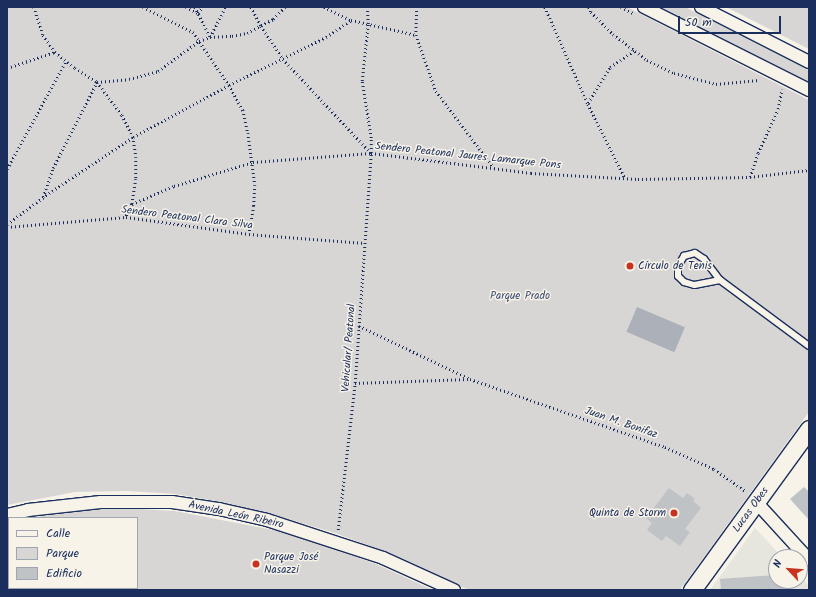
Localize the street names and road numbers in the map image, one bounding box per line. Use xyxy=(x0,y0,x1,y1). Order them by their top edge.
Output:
street label: Sendero Peatonal Jaures Lamarque Pons xyxy=(374,140,562,172)
street label: Sendero Peatonal Clara Silva xyxy=(121,203,253,233)
street label: Vehicular/ Peatonal xyxy=(339,303,359,393)
street label: Juan M. Bonifaz xyxy=(583,404,659,442)
street label: Lucas Obes xyxy=(730,485,772,535)
street label: Avenida León Ribeiro xyxy=(187,498,285,532)

